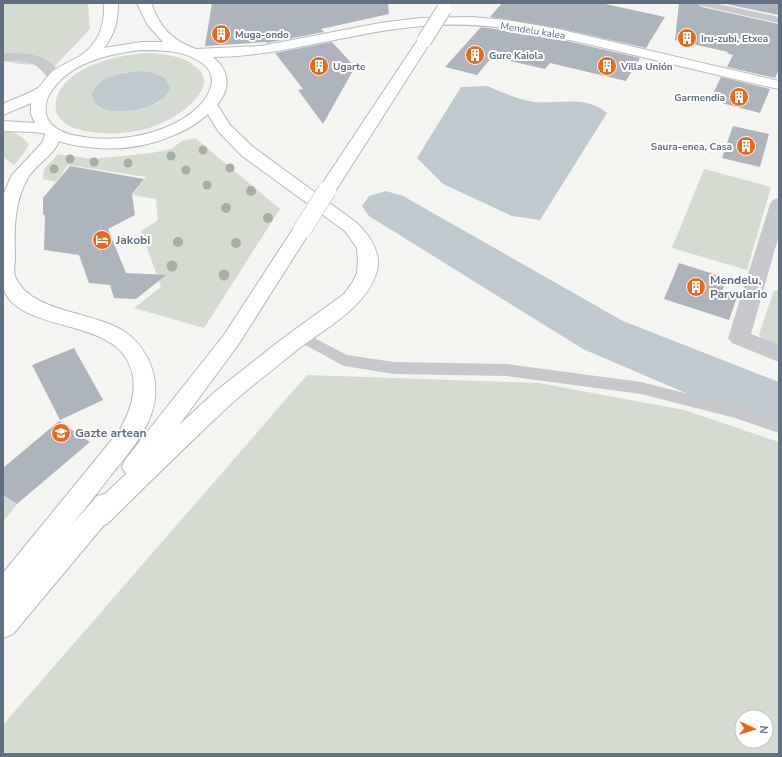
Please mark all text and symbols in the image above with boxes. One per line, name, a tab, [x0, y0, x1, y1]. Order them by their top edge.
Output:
street label: Mendelu kalea	[499, 19, 566, 43]
building icon: Muga-ondo	[210, 23, 232, 45]
building icon: Iru-zubi, Etxea	[676, 27, 698, 49]
place label: Muga-ondo	[235, 28, 289, 42]
place label: Iru-zubi, Etxea	[701, 32, 768, 46]
building icon: Gure Kaiola	[464, 44, 486, 66]
place label: Gure Kaiola	[489, 49, 543, 63]
building icon: Ugarte	[308, 55, 330, 77]
building icon: Villa Unión	[596, 55, 618, 77]
place label: Ugarte	[333, 60, 366, 74]
place label: Villa Unión	[620, 60, 673, 74]
building icon: Garmendia	[728, 86, 750, 108]
place label: Garmendia	[674, 91, 725, 105]
building icon: Saura-enea, Casa	[735, 135, 757, 157]
place label: Saura-enea, Casa	[651, 140, 732, 154]
hotel icon: Jakobi	[91, 229, 113, 251]
place label: Jakobi	[115, 232, 150, 248]
place label: Mendelu, Parvulario	[710, 272, 768, 302]
building icon: Mendelu, Parvulario	[685, 276, 707, 298]
school or university icon: Gazte artean	[50, 422, 72, 444]
place label: Gazte artean	[75, 425, 147, 441]
north arrow	[734, 709, 774, 749]
text: N	[756, 725, 771, 734]

